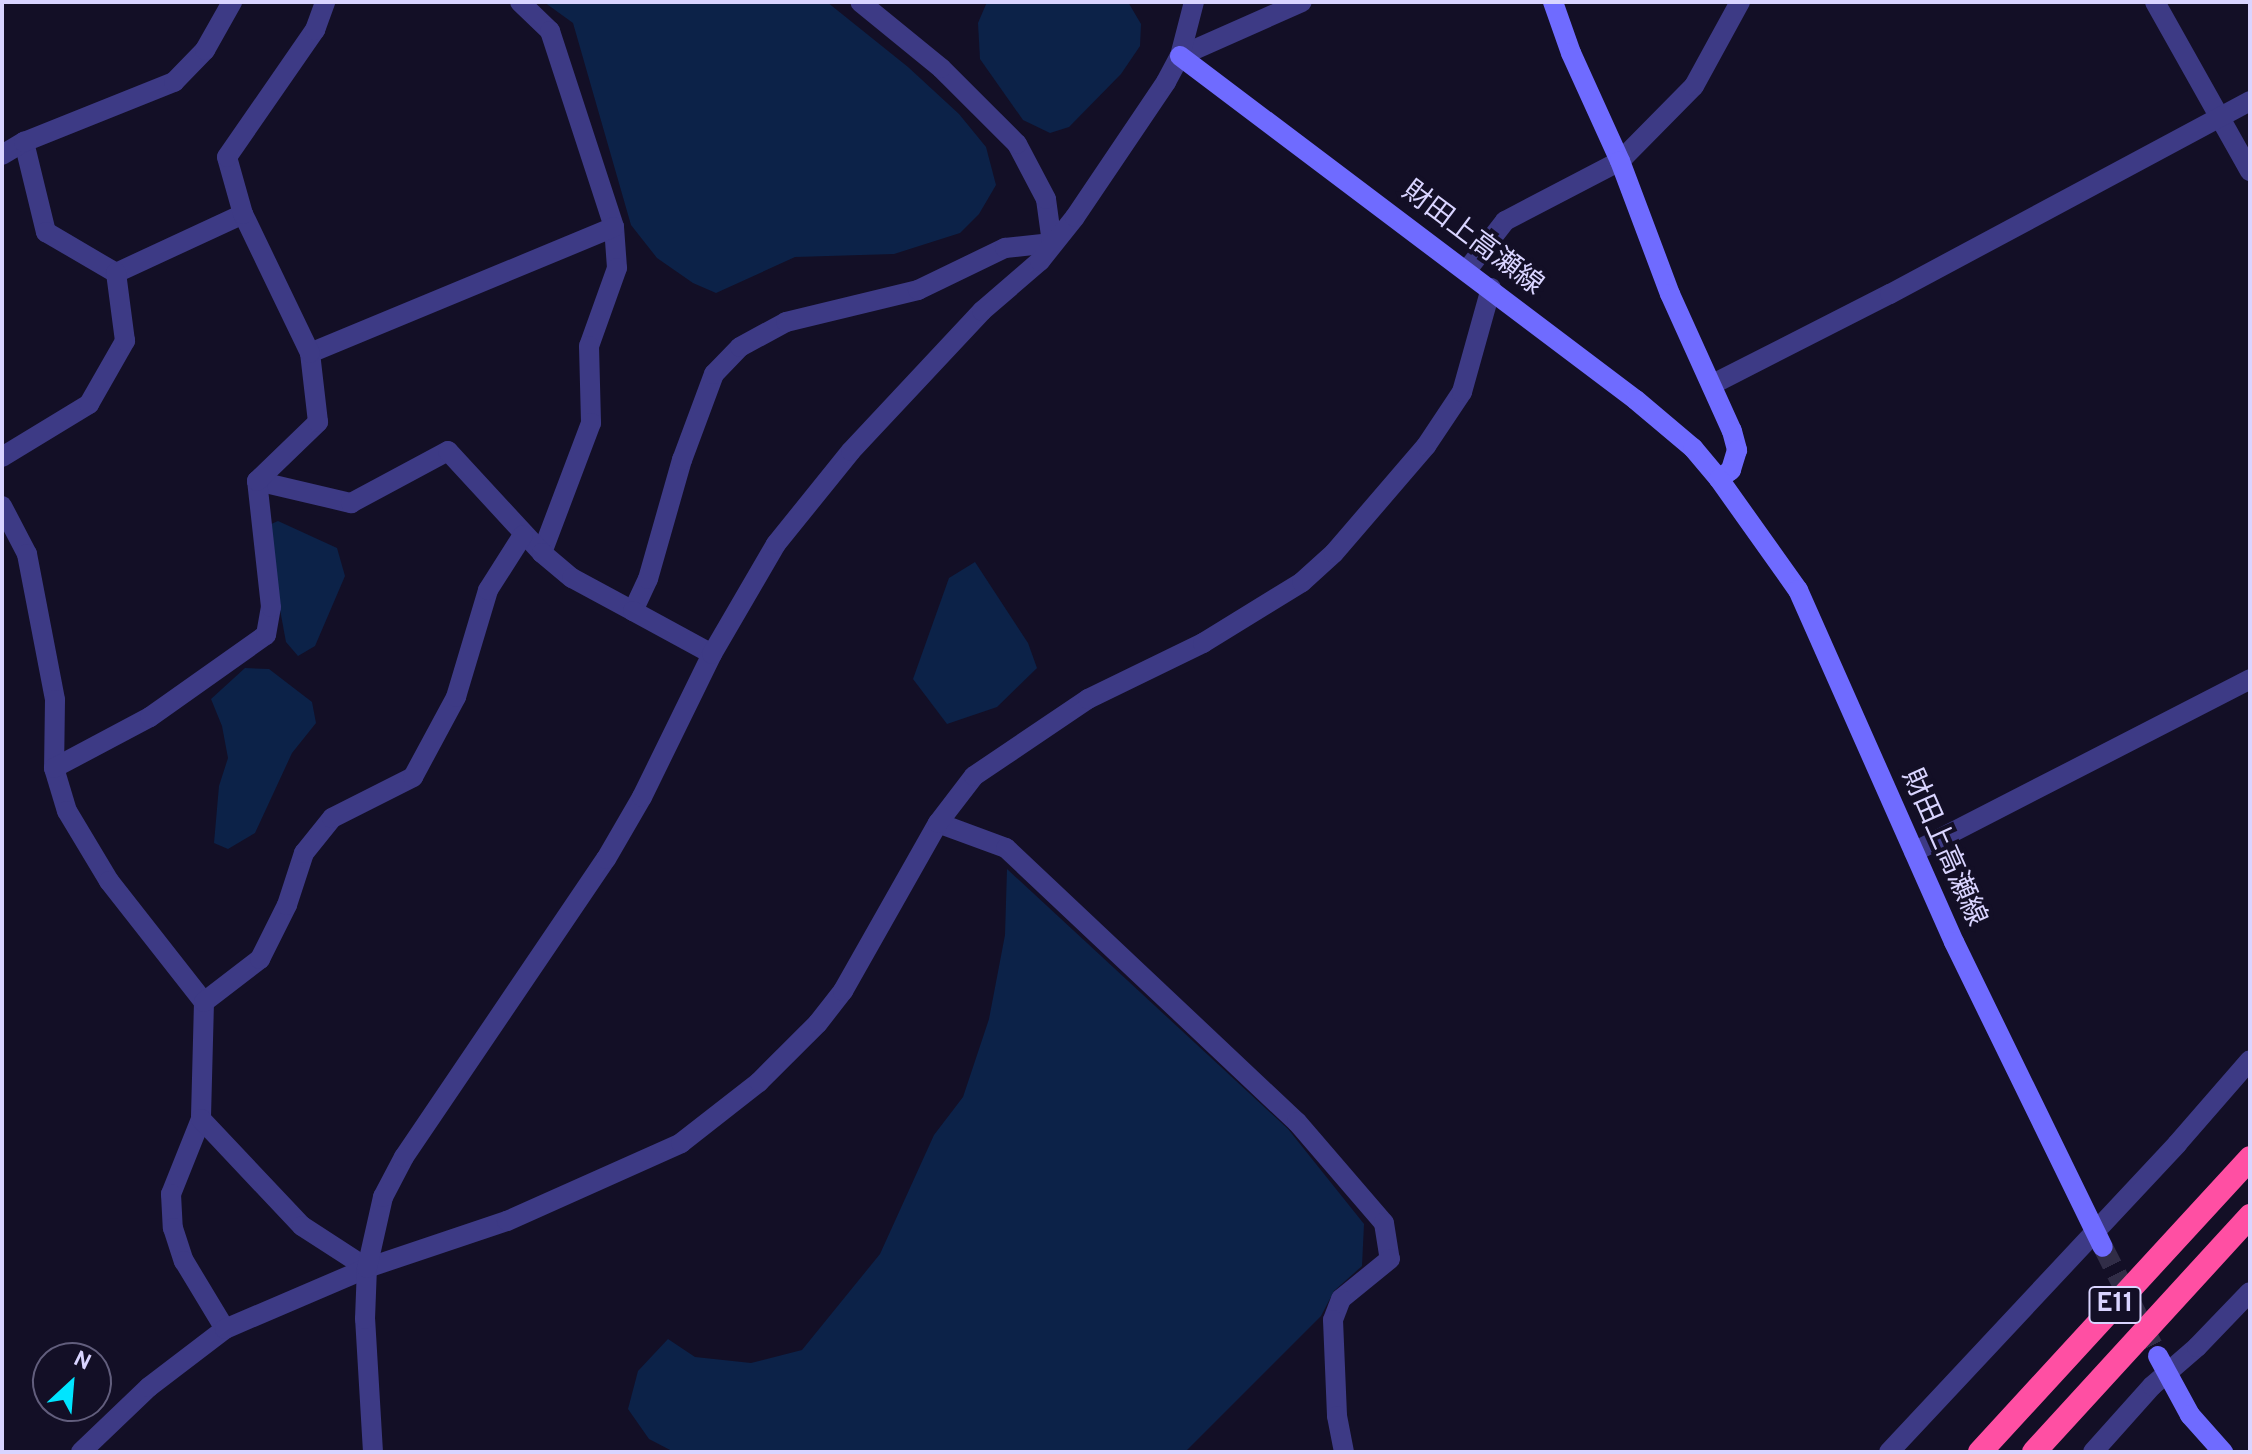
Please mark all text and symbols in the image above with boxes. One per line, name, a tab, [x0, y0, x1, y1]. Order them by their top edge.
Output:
street label: 財田上高瀬線	[1395, 175, 1549, 303]
street label: 財田上高瀬線	[1893, 764, 1993, 932]
road number: E11	[2087, 1283, 2143, 1327]
north arrow	[32, 1342, 112, 1422]
text: N	[69, 1346, 95, 1377]

